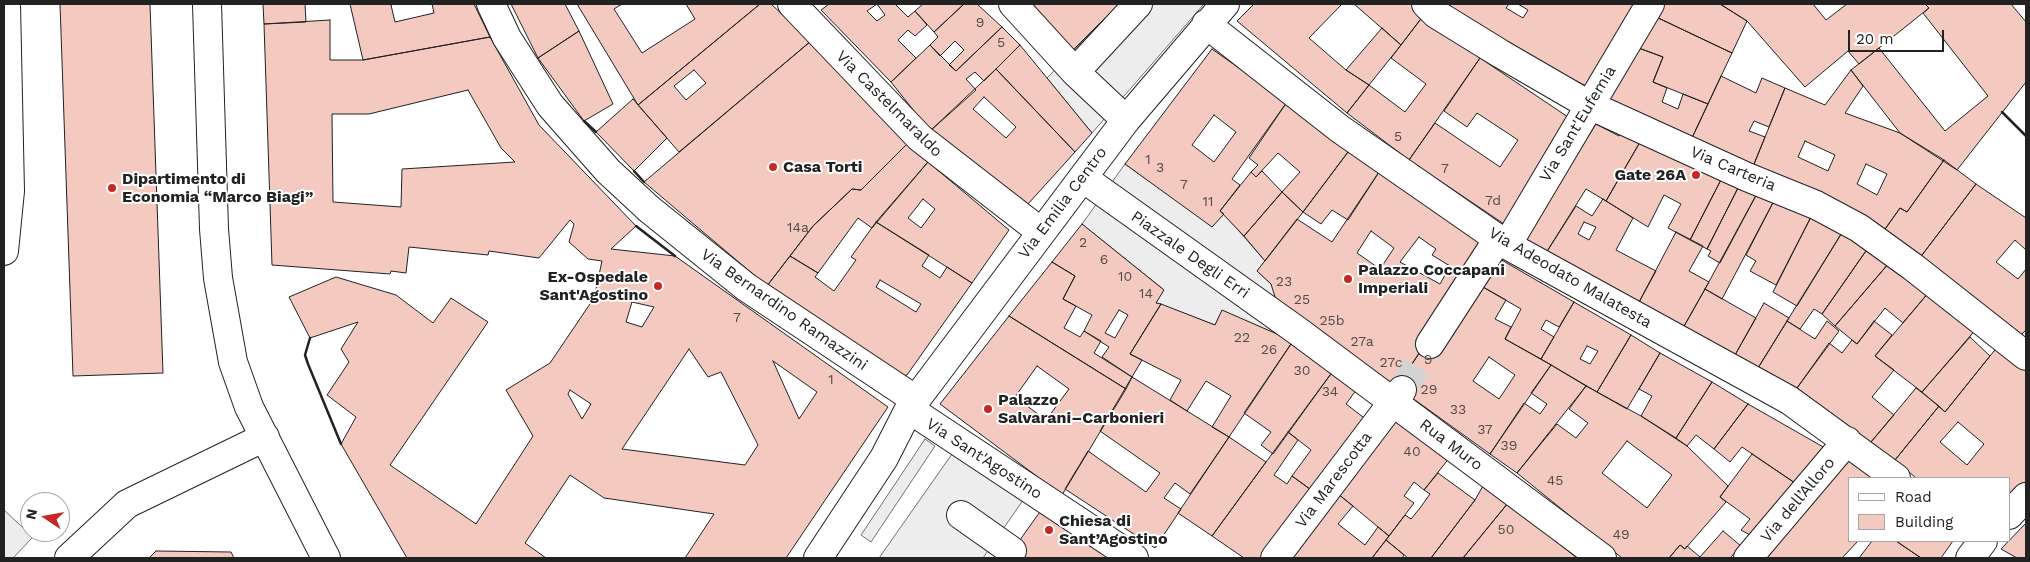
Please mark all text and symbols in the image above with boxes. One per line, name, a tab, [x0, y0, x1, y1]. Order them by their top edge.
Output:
house number: 9	[976, 15, 984, 31]
scale bar	[1850, 20, 1946, 52]
text: 20 m	[1856, 30, 1894, 48]
house number: 5	[997, 35, 1005, 51]
street label: Via Castelmaraldo	[832, 47, 946, 161]
street label: Via Sant'Eufemia	[1536, 62, 1620, 186]
house number: 5	[1394, 129, 1402, 145]
street label: Via Carteria	[1687, 142, 1779, 196]
street label: Via Emilia Centro	[1015, 143, 1111, 263]
house number: 1	[1145, 152, 1151, 168]
place label: Casa Torti	[783, 157, 862, 177]
house number: 3	[1156, 160, 1164, 176]
marker: Casa Torti	[767, 161, 779, 173]
house number: 7	[1441, 161, 1449, 177]
place label: Gate 26A	[1614, 165, 1686, 185]
place label: Dipartimento di Economia “Marco Biagi”	[122, 169, 313, 207]
marker: Gate 26A	[1690, 169, 1702, 181]
house number: 7	[1180, 177, 1188, 193]
marker: Dipartimento di Economia “Marco Biagi”	[106, 182, 118, 194]
house number: 7d	[1485, 193, 1501, 209]
house number: 11	[1203, 194, 1213, 210]
street label: Piazzale Degli Erri	[1127, 207, 1253, 303]
house number: 14a	[787, 220, 809, 236]
street label: Via Adeodato Malatesta	[1485, 223, 1655, 333]
house number: 2	[1079, 235, 1087, 251]
street label: Via Bernardino Ramazzini	[697, 245, 871, 375]
house number: 6	[1100, 252, 1108, 268]
place label: Palazzo Coccapani Imperiali	[1358, 260, 1505, 298]
place label: Ex-Ospedale Sant'Agostino	[540, 267, 648, 305]
house number: 10	[1118, 269, 1132, 285]
marker: Palazzo Coccapani Imperiali	[1342, 273, 1354, 285]
house number: 23	[1276, 274, 1292, 290]
marker: Ex-Ospedale Sant'Agostino	[652, 280, 664, 292]
house number: 14	[1139, 286, 1153, 302]
house number: 25	[1294, 292, 1310, 308]
house number: 7	[733, 310, 741, 326]
house number: 25b	[1319, 313, 1345, 329]
house number: 22	[1234, 330, 1250, 346]
house number: 27a	[1350, 334, 1374, 350]
house number: 26	[1261, 342, 1277, 358]
house number: 9	[1424, 352, 1432, 368]
house number: 27c	[1379, 355, 1403, 371]
house number: 30	[1294, 363, 1310, 379]
house number: 1	[828, 372, 834, 388]
house number: 29	[1421, 382, 1437, 398]
house number: 34	[1322, 384, 1338, 400]
place label: Palazzo Salvarani–Carbonieri	[998, 390, 1164, 428]
house number: 33	[1450, 402, 1466, 418]
marker: Palazzo Salvarani–Carbonieri	[982, 403, 994, 415]
street label: Via Sant'Agostino	[922, 414, 1046, 504]
street label: Rua Muro	[1416, 415, 1486, 475]
house number: 37	[1477, 422, 1493, 438]
street label: Via Marescotta	[1292, 428, 1376, 532]
house number: 39	[1501, 438, 1517, 454]
house number: 40	[1403, 444, 1421, 460]
street label: Via dell’Alloro	[1757, 453, 1839, 547]
house number: 45	[1547, 473, 1563, 489]
legend	[1848, 477, 2010, 542]
text: Road	[1895, 488, 1932, 506]
north arrow	[20, 492, 70, 542]
text: N	[22, 507, 40, 521]
place label: Chiesa di Sant’Agostino	[1059, 511, 1167, 549]
text: Building	[1895, 513, 1953, 531]
house number: 50	[1498, 522, 1514, 538]
marker: Chiesa di Sant’Agostino	[1043, 524, 1055, 536]
house number: 49	[1612, 527, 1630, 543]

